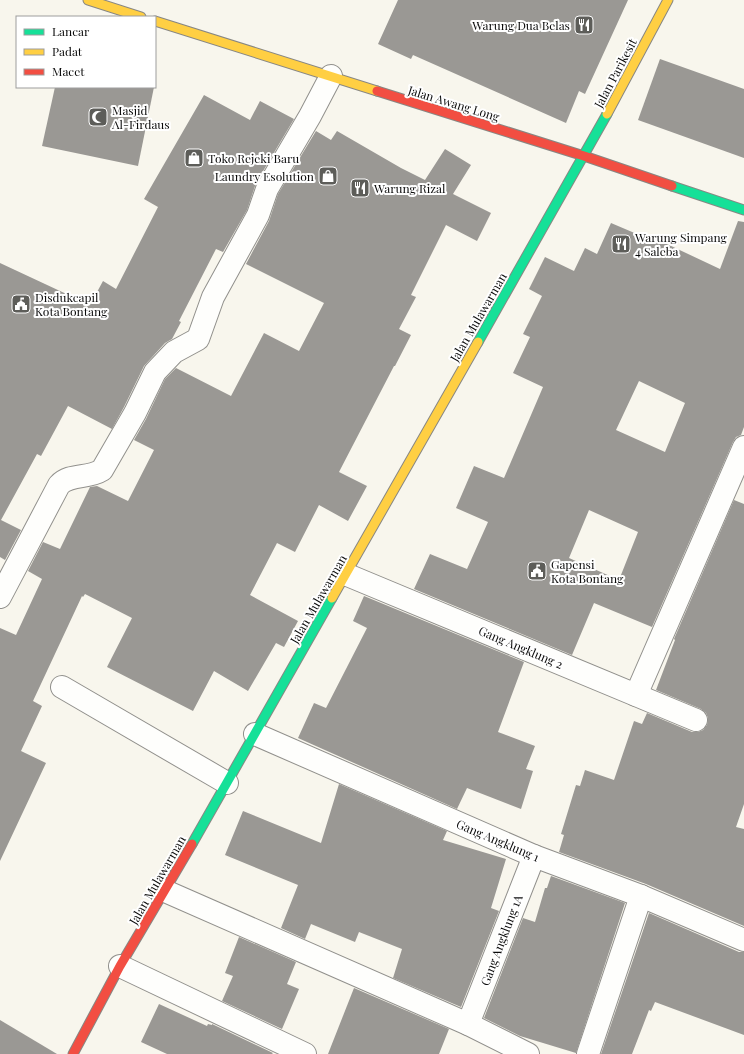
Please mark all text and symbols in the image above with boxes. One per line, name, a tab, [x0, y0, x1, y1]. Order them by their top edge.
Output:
restaurant icon: Warung Dua Belas	[573, 14, 595, 36]
legend	[16, 16, 156, 88]
place label: Warung Dua Belas	[471, 17, 570, 33]
text: Lancar	[52, 23, 90, 39]
street label: Jalan Parikesit	[590, 35, 640, 111]
text: Padat	[52, 43, 83, 59]
text: Macet	[52, 63, 85, 79]
street label: Jalan Awang Long	[405, 81, 502, 125]
place label: Masjid Al-Firdaus	[111, 102, 170, 132]
mosque icon: Masjid Al-Firdaus	[87, 106, 109, 128]
shop icon: Toko Rejeki Baru	[183, 147, 205, 169]
place label: Toko Rejeki Baru	[208, 150, 299, 166]
shop icon: Laundry Esolution	[317, 165, 339, 187]
place label: Laundry Esolution	[215, 168, 314, 184]
restaurant icon: Warung Rizal	[349, 177, 371, 199]
place label: Warung Rizal	[373, 180, 446, 196]
place label: Warung Simpang 4 Saleba	[634, 229, 728, 259]
restaurant icon: Warung Simpang 4 Saleba	[610, 233, 632, 255]
street label: Jalan Mulawarman	[446, 270, 510, 365]
place label: Disdukcapil Kota Bontang	[35, 289, 108, 319]
public building icon: Disdukcapil Kota Bontang	[10, 293, 32, 315]
street label: Jalan Mulawarman	[286, 552, 350, 647]
place label: Gapensi Kota Bontang	[551, 556, 624, 586]
public building icon: Gapensi Kota Bontang	[526, 560, 548, 582]
street label: Gang Angklung 2	[476, 622, 566, 672]
street label: Gang Angklung 1	[454, 815, 542, 865]
street label: Jalan Mulawarman	[125, 833, 189, 928]
street label: Gang Angklung 1A	[476, 892, 526, 988]

